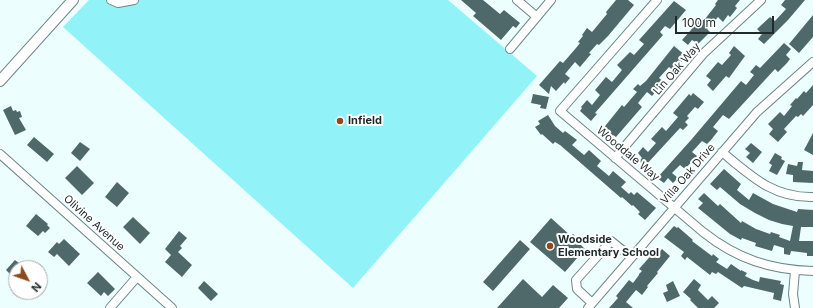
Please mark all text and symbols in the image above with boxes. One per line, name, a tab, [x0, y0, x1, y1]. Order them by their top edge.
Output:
scale bar	[677, 8, 776, 34]
text: 100 m	[682, 15, 716, 30]
street label: Lin Oak Way	[651, 40, 703, 98]
place label: Infield	[348, 114, 382, 128]
marker: Infield	[335, 116, 345, 126]
street label: Wooddale Way	[594, 124, 662, 184]
street label: Villa Oak Drive	[658, 141, 718, 207]
street label: Olivine Avenue	[61, 192, 127, 254]
place label: Woodside Elementary School	[558, 233, 659, 259]
marker: Woodside Elementary School	[545, 241, 555, 251]
north arrow	[8, 260, 48, 300]
text: N	[28, 279, 44, 295]

